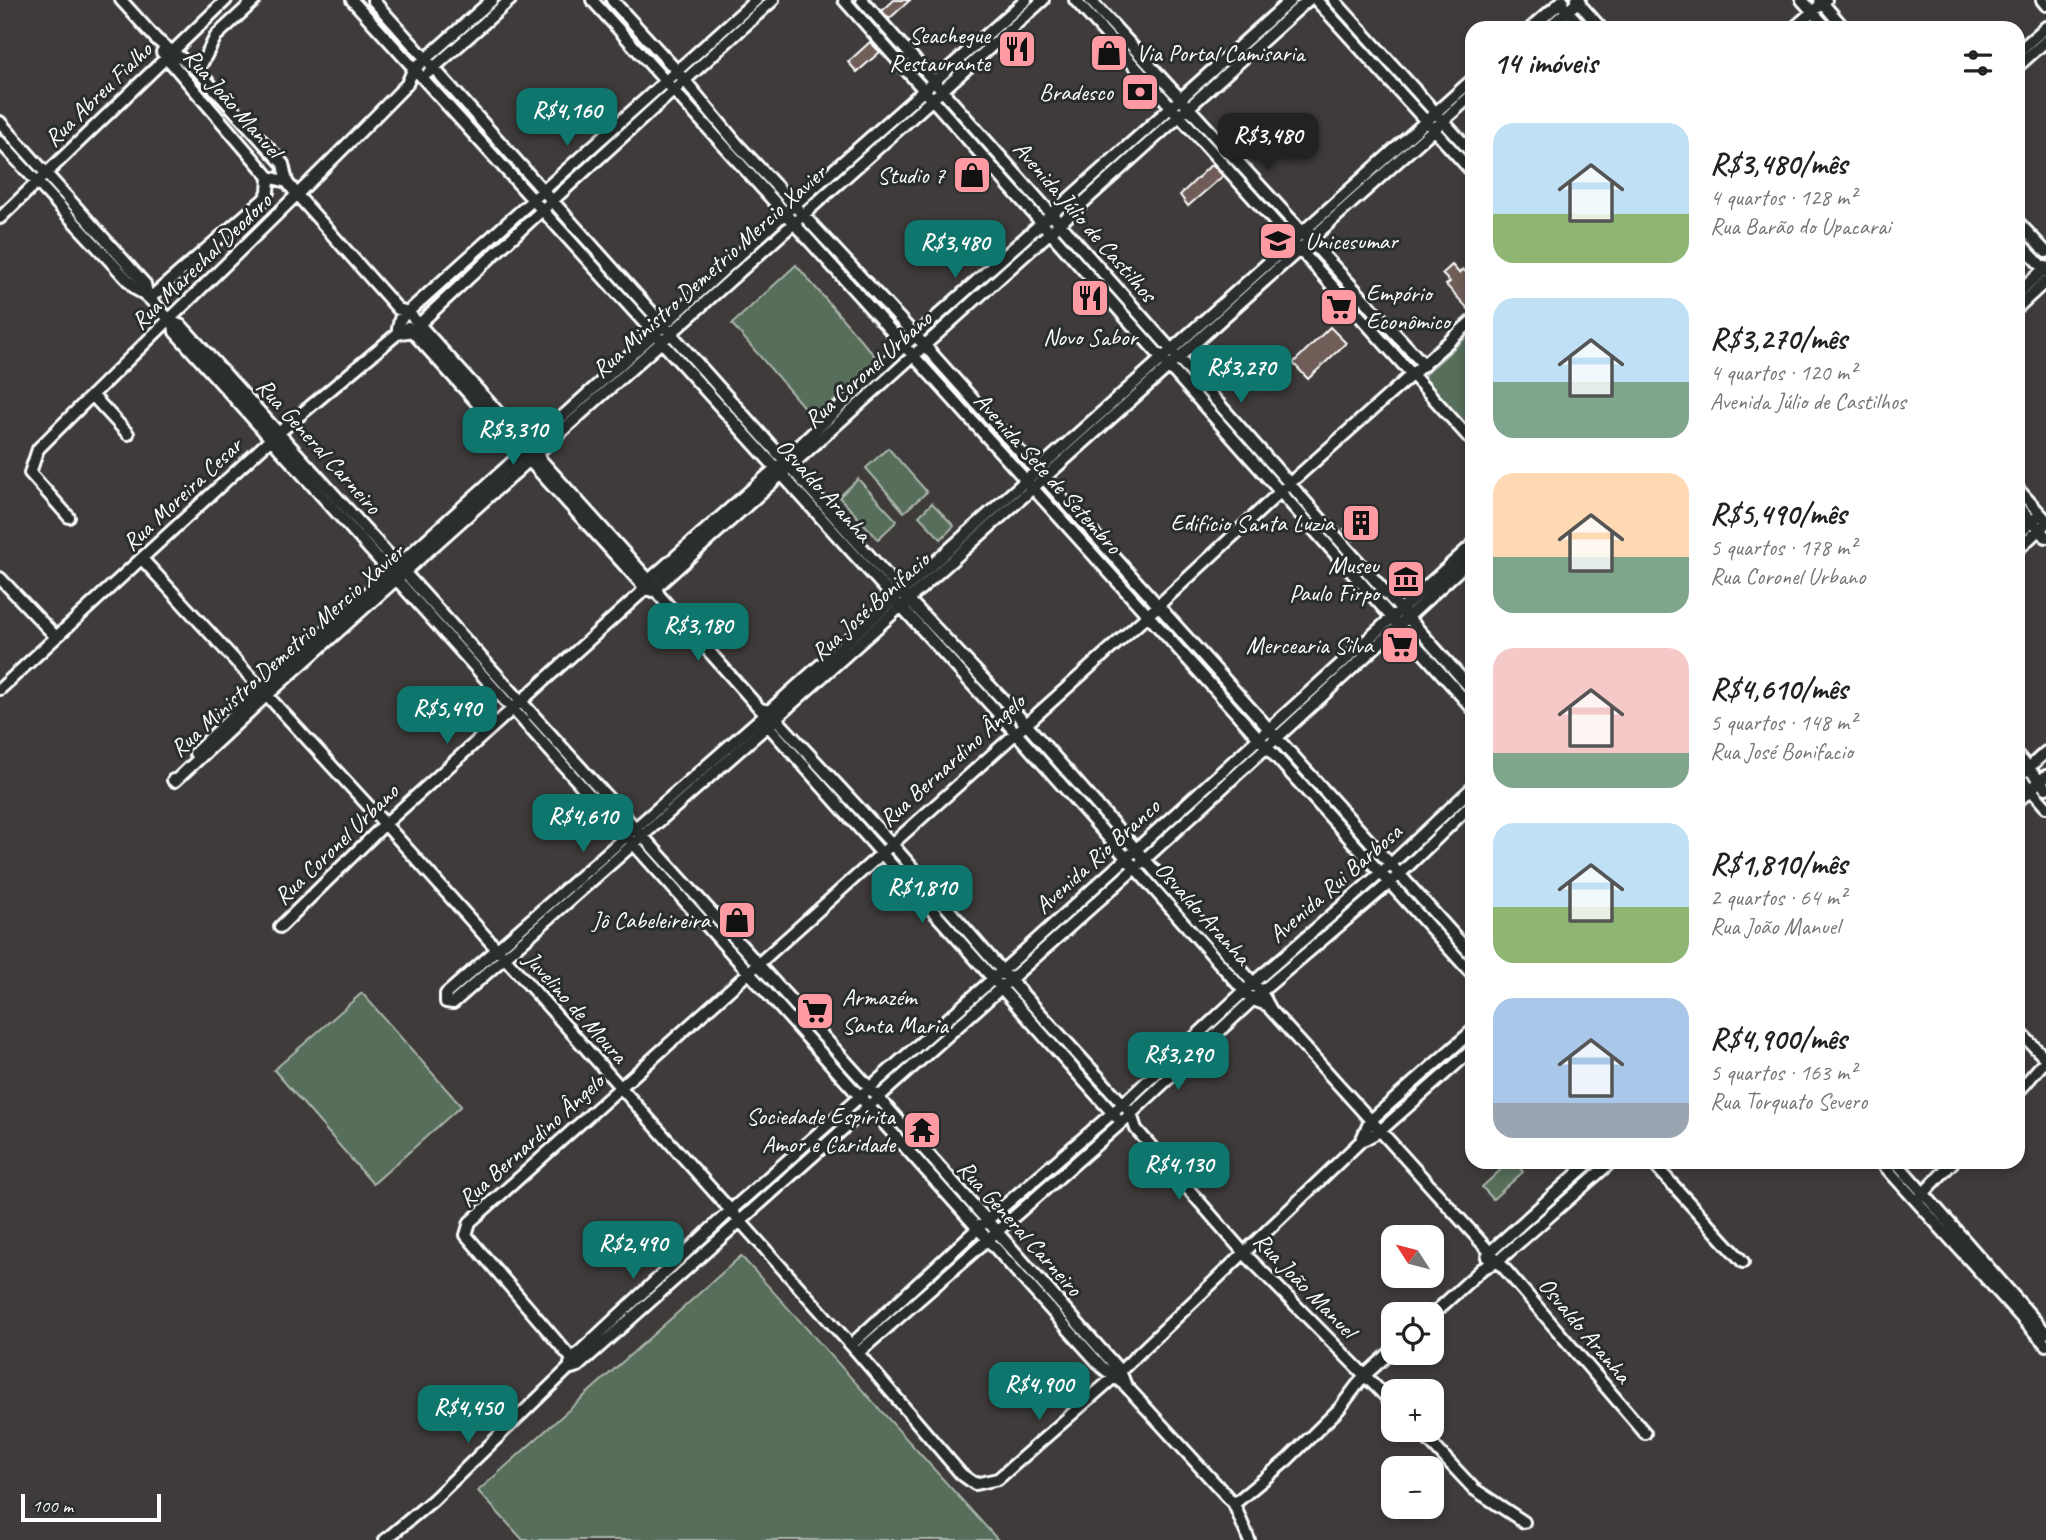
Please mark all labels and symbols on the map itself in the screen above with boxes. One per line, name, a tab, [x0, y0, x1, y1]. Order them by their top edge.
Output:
place label: Seachegue Restaurante	[889, 20, 992, 78]
restaurant icon: Seachegue Restaurante	[996, 28, 1038, 70]
shop icon: Via Portal Camisaria	[1088, 32, 1130, 74]
street label: Rua Abreu Fialho	[38, 34, 159, 153]
place label: Via Portal Camisaria	[1136, 38, 1307, 68]
street label: Rua João Manuel	[177, 42, 291, 167]
bank icon: Bradesco	[1119, 71, 1161, 113]
place label: Bradesco	[1039, 77, 1115, 107]
pin: R$4,160	[502, 88, 632, 148]
pin: R$3,480	[1203, 114, 1333, 173]
street label: Avenida Júlio de Castilhos	[1007, 134, 1165, 310]
shop icon: Studio 7	[951, 154, 993, 196]
street label: Rua Ministro Demetrio Mercio Xavier	[586, 156, 834, 384]
place label: Studio 7	[877, 160, 946, 190]
street label: Rua Marechal Deodoro	[124, 185, 279, 336]
pin: R$3,480	[890, 220, 1020, 280]
school or university icon: Unicesumar	[1257, 220, 1299, 262]
place label: Unicesumar	[1305, 226, 1400, 256]
restaurant icon: Novo Sabor	[1069, 277, 1111, 319]
place label: Empório Econômico	[1366, 278, 1452, 336]
supermarket icon: Empório Econômico	[1318, 286, 1360, 328]
street label: Rua Coronel Urbano	[798, 303, 939, 434]
place label: Novo Sabor	[1043, 322, 1139, 352]
pin: R$3,270	[1176, 346, 1306, 405]
street label: Rua General Carneiro	[250, 372, 389, 521]
street label: Avenida Sete de Setembro	[967, 386, 1130, 561]
pin: R$3,310	[448, 407, 578, 467]
street label: Rua Moreira Cesar	[116, 429, 250, 557]
street label: Osvaldo Aranha	[770, 432, 879, 549]
building icon: Edifício Santa Luzia	[1340, 502, 1382, 544]
place label: Edifício Santa Luzia	[1170, 508, 1336, 538]
street label: Rua Ministro Demetrio Mercio Xavier	[164, 535, 412, 763]
street label: Rua José Bonifacio	[805, 543, 937, 667]
place label: Museu Paulo Firpo	[1289, 550, 1382, 608]
museum icon: Museu Paulo Firpo	[1385, 558, 1427, 600]
pin: R$3,180	[633, 604, 763, 663]
supermarket icon: Mercearia Silva	[1379, 624, 1421, 666]
place label: Mercearia Silva	[1246, 630, 1375, 660]
street label: Rua Bernardino Ângelo	[873, 685, 1033, 833]
pin: R$5,490	[382, 686, 512, 746]
street label: Rua Coronel Urbano	[267, 776, 406, 911]
street label: Avenida Rio Branco	[1028, 791, 1167, 920]
pin: R$4,610	[518, 794, 648, 854]
street label: Avenida Rui Barbosa	[1262, 816, 1409, 949]
street label: Osvaldo Aranha	[1149, 855, 1258, 972]
pin: R$1,810	[857, 866, 987, 925]
shop icon: Jô Cabeleireira	[716, 899, 758, 941]
place label: Jô Cabeleireira	[591, 905, 712, 935]
street label: Juvelino de Moura	[517, 944, 635, 1070]
place label: Armazém Santa Maria	[842, 982, 949, 1040]
supermarket icon: Armazém Santa Maria	[794, 990, 836, 1032]
pin: R$3,290	[1113, 1032, 1243, 1092]
street label: Rua Bernardino Ângelo	[452, 1065, 612, 1213]
place label: Sociedade Espírita Amor e Caridade	[746, 1101, 897, 1159]
temple icon: Sociedade Espírita Amor e Caridade	[901, 1109, 943, 1151]
pin: R$4,130	[1114, 1142, 1244, 1202]
street label: Rua General Carneiro	[951, 1154, 1090, 1303]
pin: R$2,490	[568, 1222, 698, 1281]
north arrow	[1381, 1225, 1444, 1288]
street label: Rua João Manuel	[1247, 1226, 1366, 1347]
street label: Osvaldo Aranha	[1532, 1271, 1639, 1390]
pin: R$4,900	[974, 1362, 1104, 1422]
pin: R$4,450	[403, 1386, 533, 1445]
scale bar	[21, 1491, 161, 1523]

